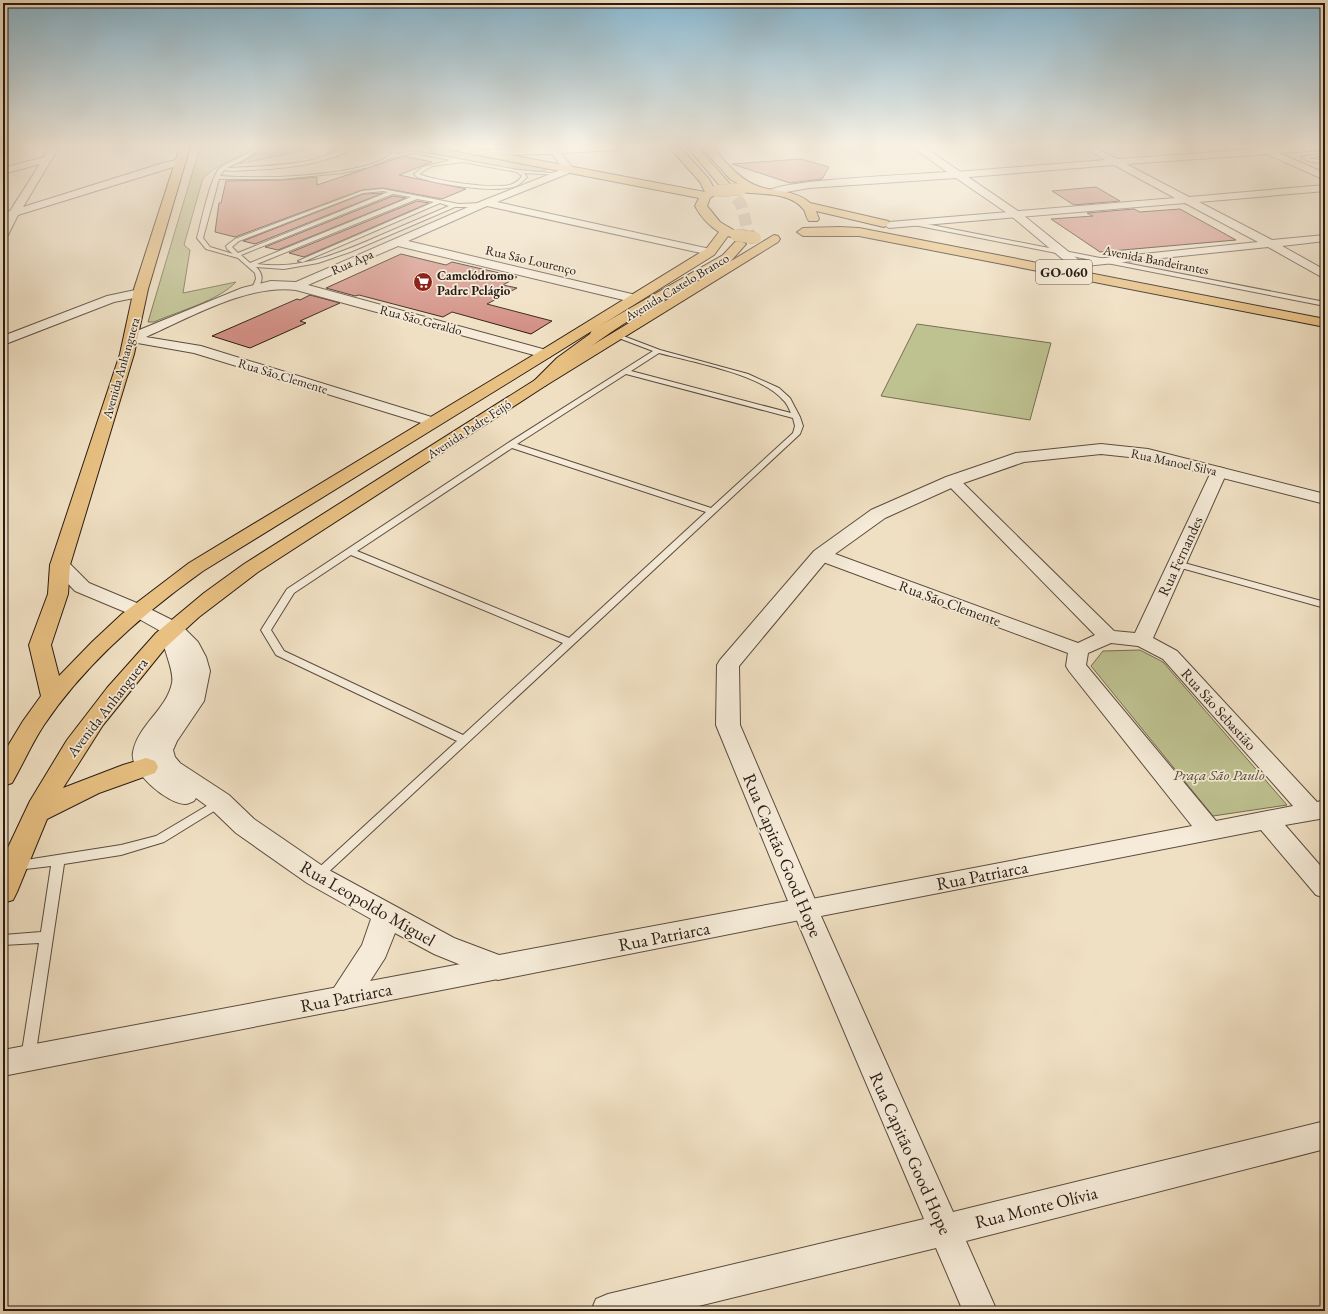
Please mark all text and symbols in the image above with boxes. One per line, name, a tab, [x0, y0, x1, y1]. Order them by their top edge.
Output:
street label: Rua São Lourenço	[484, 241, 578, 279]
street label: Avenida Bandeirantes	[1101, 241, 1210, 279]
street label: Rua Apa	[328, 245, 377, 279]
street label: Avenida Castelo Branco	[621, 249, 732, 325]
road number: GO-060	[1036, 260, 1092, 284]
place label: Camelódromo Padre Pelágio	[437, 267, 514, 299]
supermarket icon: Camelódromo Padre Pelágio	[412, 271, 434, 293]
street label: Rua São Geraldo	[378, 301, 464, 339]
street label: Avenida Anhanguera	[98, 315, 144, 422]
street label: Rua São Clemente	[236, 354, 330, 398]
street label: Avenida Padre Feijó	[423, 395, 514, 463]
street label: Rua Manoel Silva	[1129, 445, 1219, 480]
street label: Rua Fernandes	[1153, 513, 1207, 599]
street label: Rua São Clemente	[896, 576, 1004, 630]
street label: Avenida Anhanguera	[62, 654, 152, 761]
street label: Rua São Sebastião	[1177, 664, 1261, 754]
park label: Praça São Paulo	[1173, 765, 1265, 784]
street label: Rua Capitão Good Hope	[738, 770, 828, 940]
street label: Rua Leopoldo Miguel	[296, 855, 440, 951]
street label: Rua Patriarca	[934, 855, 1031, 895]
street label: Rua Patriarca	[616, 916, 713, 956]
street label: Rua Patriarca	[298, 977, 395, 1017]
street label: Rua Capitão Good Hope	[865, 1068, 957, 1238]
street label: Rua Monte Olívia	[972, 1180, 1100, 1233]

